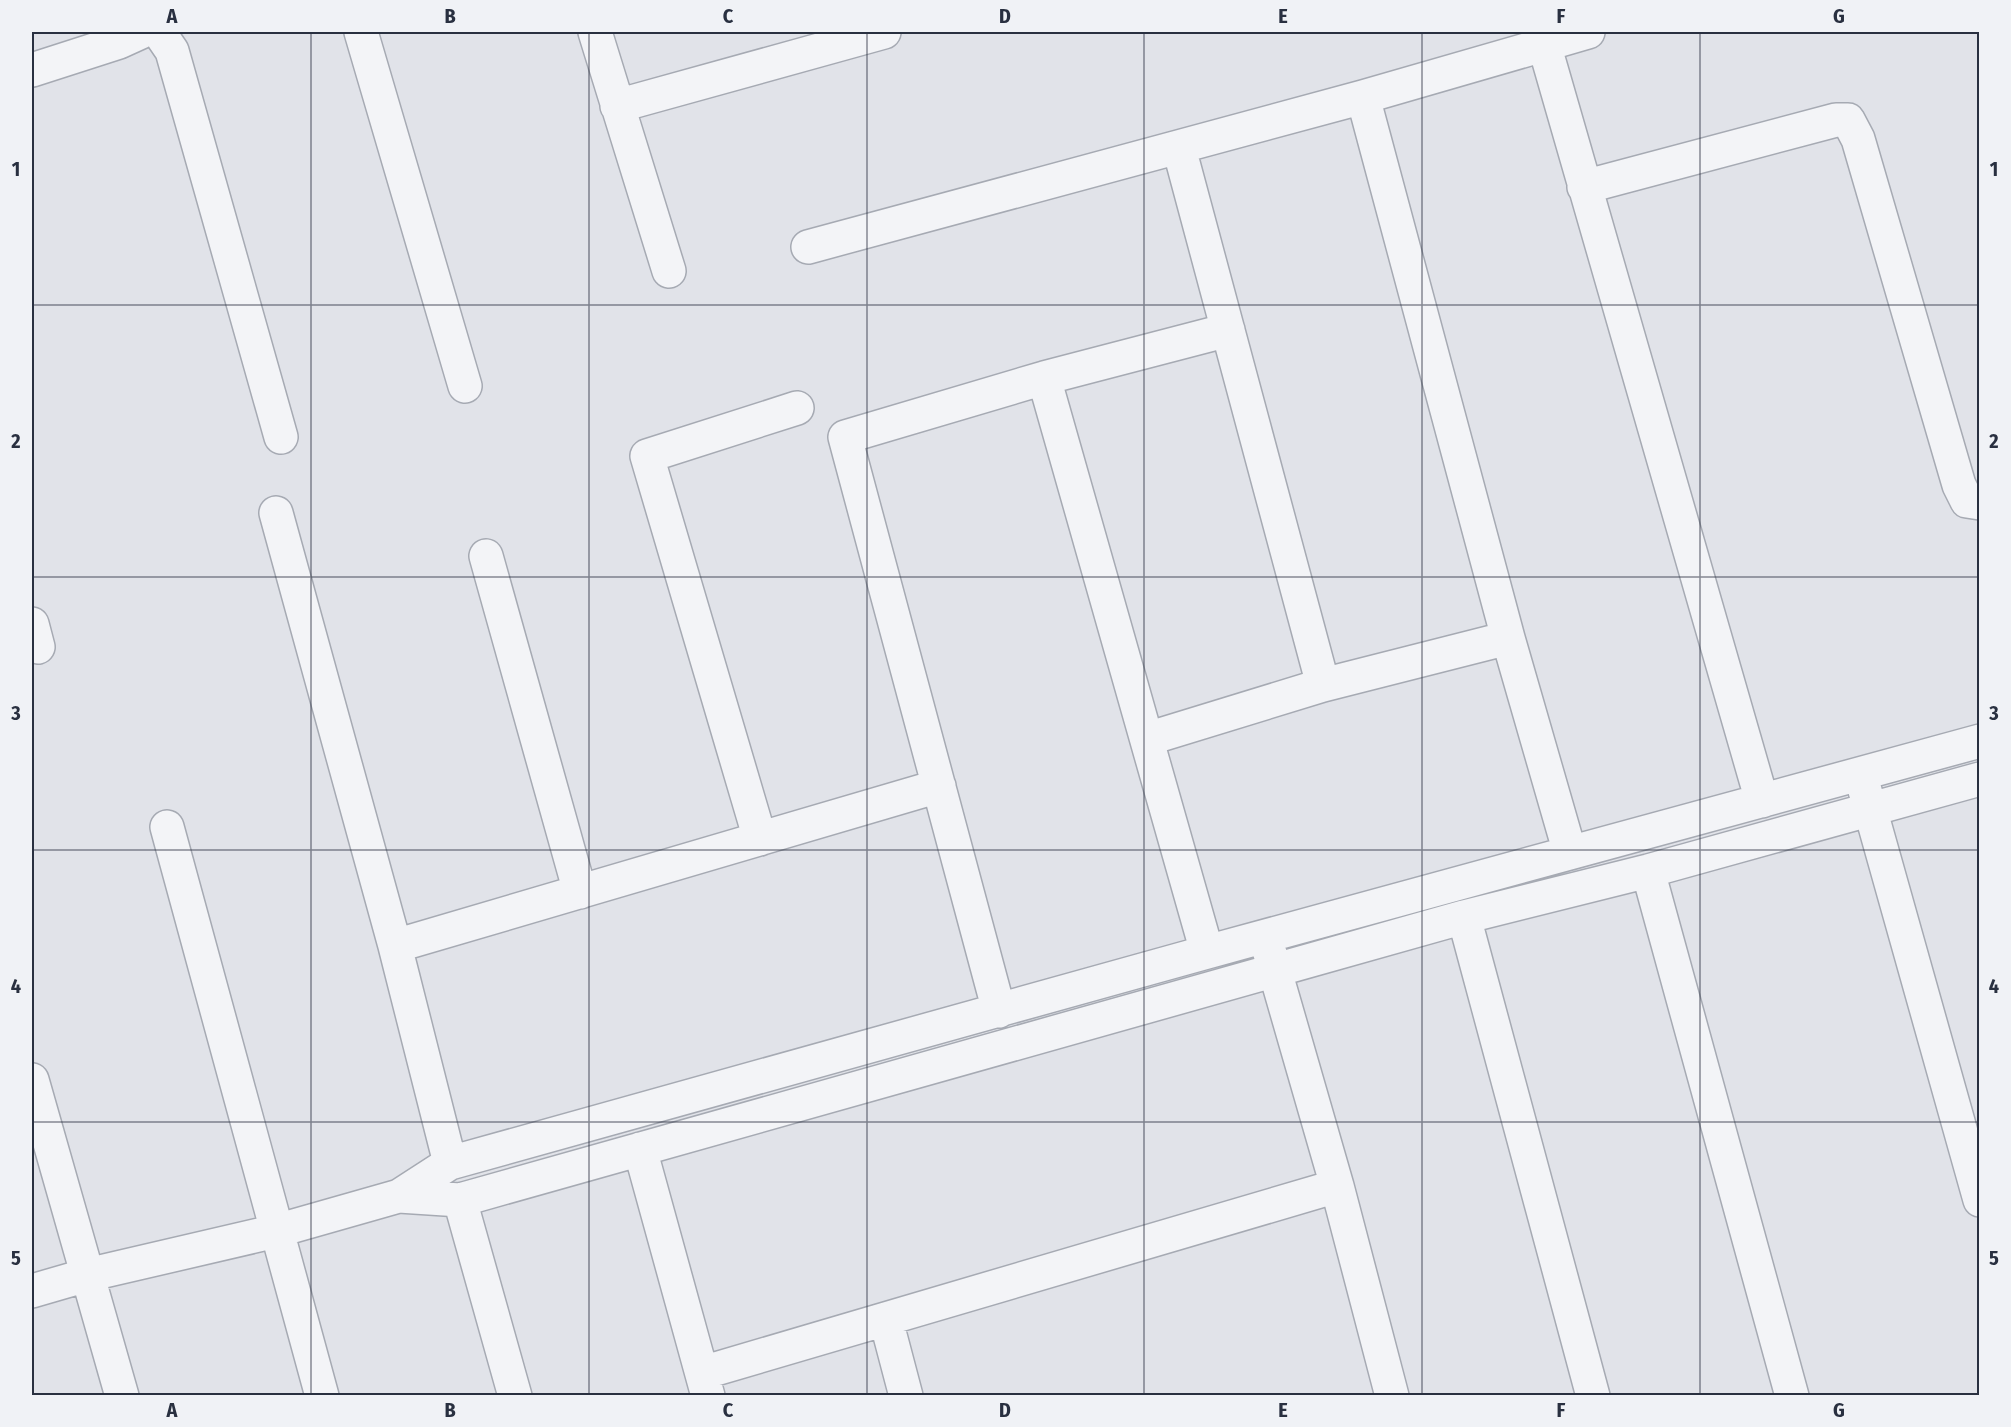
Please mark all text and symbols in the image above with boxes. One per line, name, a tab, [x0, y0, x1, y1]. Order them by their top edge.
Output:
text: A	[166, 4, 179, 28]
text: B	[444, 4, 456, 28]
text: C	[723, 4, 734, 28]
text: D	[999, 4, 1011, 28]
text: E	[1278, 4, 1288, 28]
text: F	[1557, 4, 1566, 28]
text: G	[1833, 4, 1845, 28]
text: 1	[12, 157, 20, 181]
text: 1	[1990, 157, 1998, 181]
text: 2	[10, 429, 21, 453]
text: 2	[1988, 429, 1999, 453]
text: 3	[10, 701, 21, 725]
text: 3	[1988, 701, 1999, 725]
text: 4	[11, 974, 21, 998]
text: 4	[1989, 974, 1999, 998]
text: 5	[11, 1246, 21, 1270]
text: 5	[1989, 1246, 1999, 1270]
text: A	[166, 1398, 179, 1422]
text: B	[444, 1398, 456, 1422]
text: C	[723, 1398, 734, 1422]
text: D	[999, 1398, 1011, 1422]
text: E	[1278, 1398, 1288, 1422]
text: F	[1557, 1398, 1566, 1422]
text: G	[1833, 1398, 1845, 1422]

